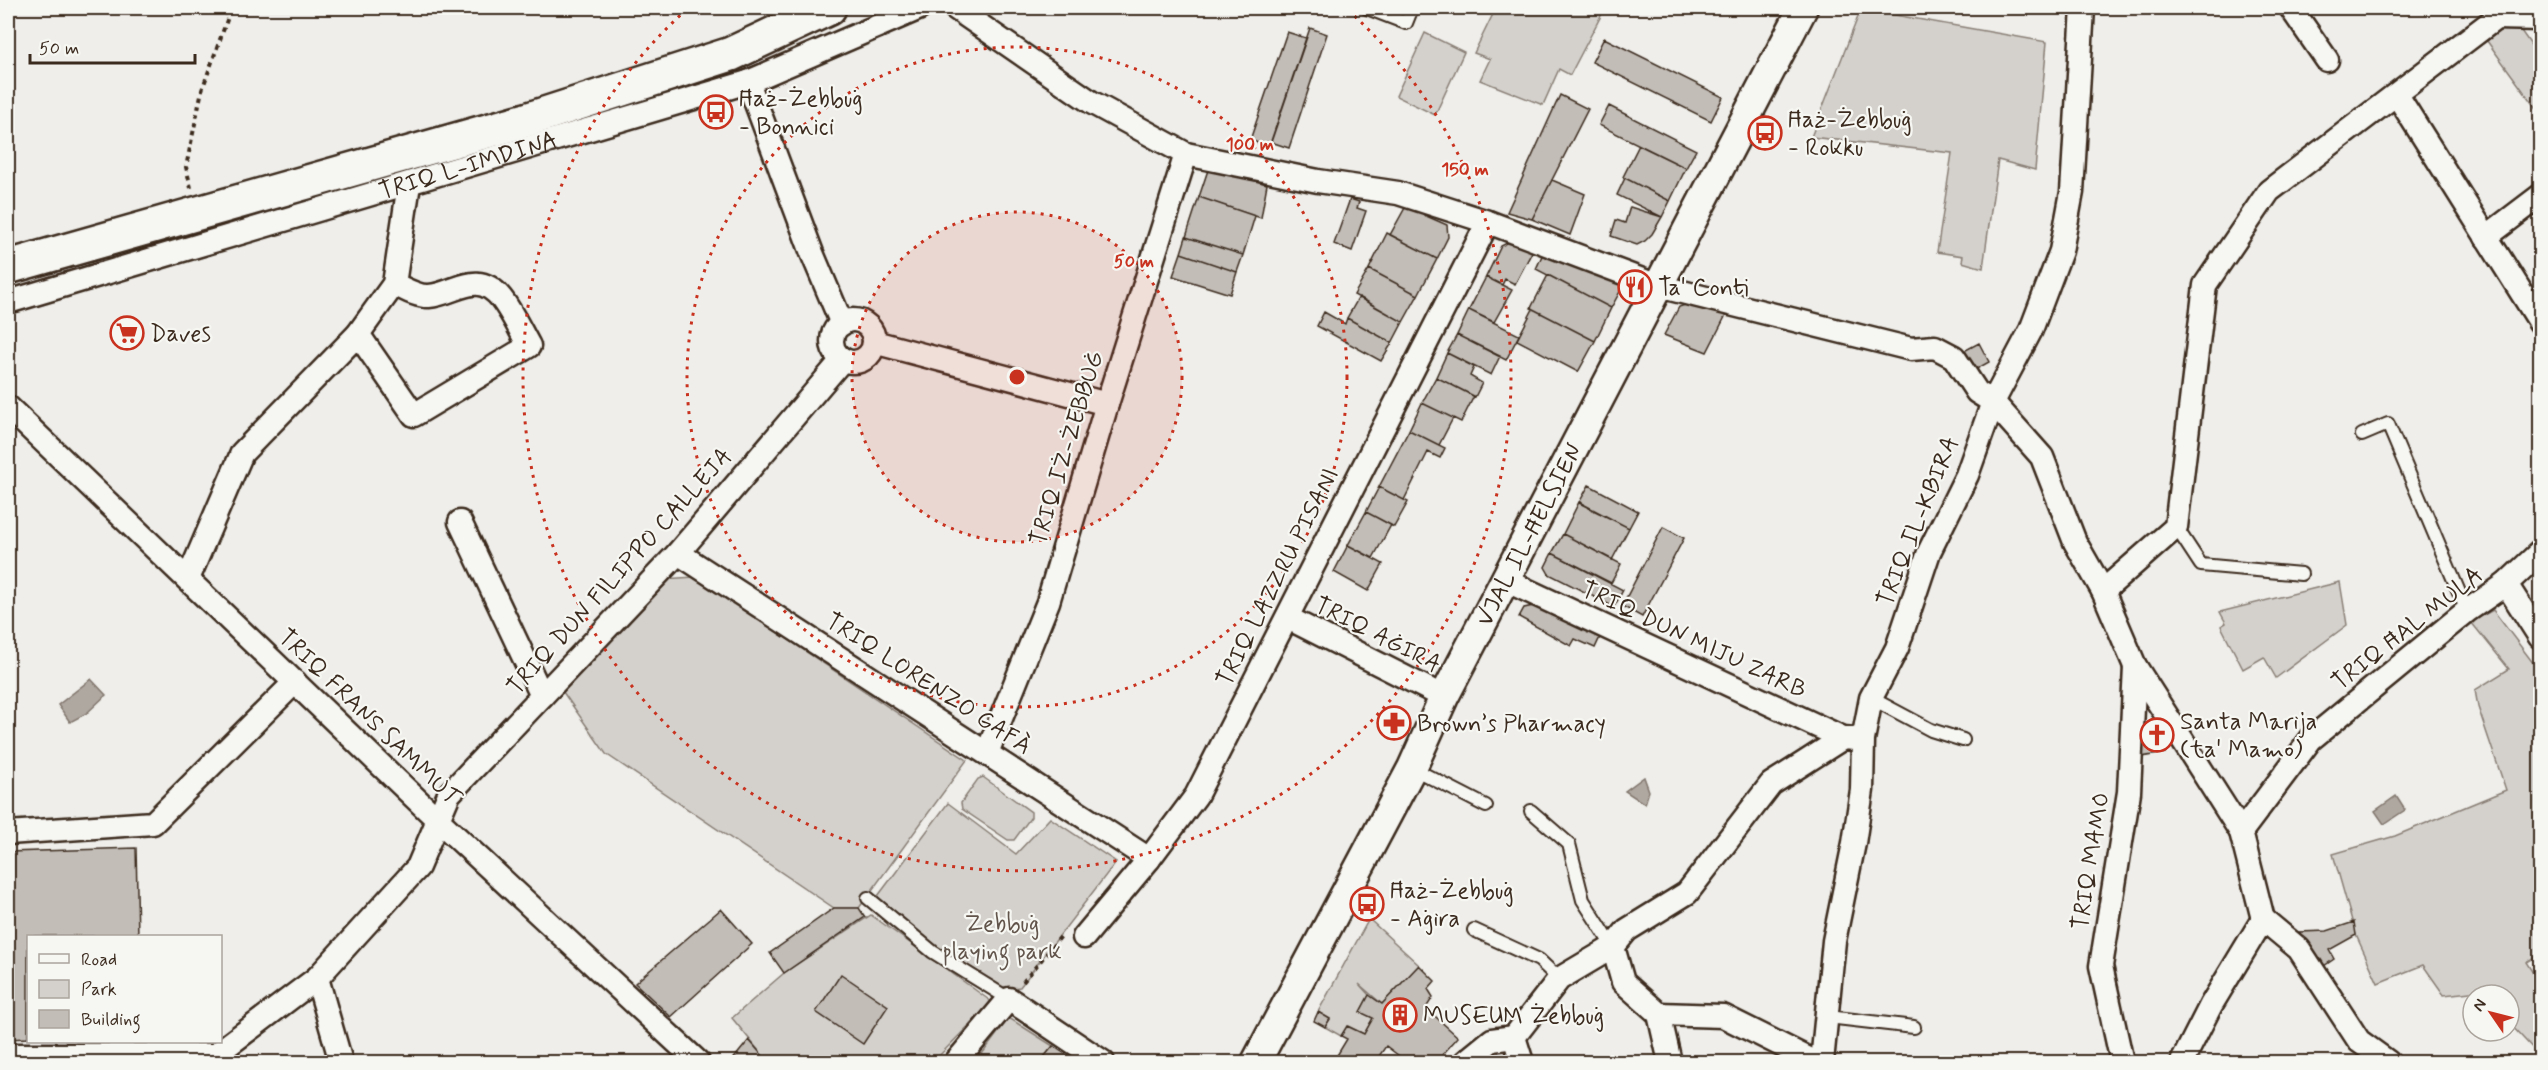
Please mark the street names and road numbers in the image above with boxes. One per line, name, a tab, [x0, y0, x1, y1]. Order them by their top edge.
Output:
street label: TRIQ L-IMDINA	[376, 125, 562, 208]
street label: TRIQ IŻ-ŻEBBUĠ	[1023, 348, 1112, 549]
street label: TRIQ IL-KBIRA	[1870, 432, 1967, 611]
street label: VJAL IL-ĦELSIEN	[1470, 438, 1591, 632]
street label: TRIQ DUN FILIPPO CALLEJA	[501, 442, 740, 702]
street label: TRIQ LAZZRU PISANI	[1210, 463, 1347, 692]
street label: TRIQ ĦAL MULA	[2326, 560, 2490, 698]
street label: TRIQ DUN MIJU ZARB	[1576, 575, 1811, 706]
street label: TRIQ AĠIRA	[1309, 590, 1446, 681]
street label: TRIQ LORENZO GAFÀ	[819, 606, 1037, 763]
street label: TRIQ FRANS SAMMUT	[271, 623, 468, 814]
street label: TRIQ MAMO	[2065, 790, 2118, 932]

